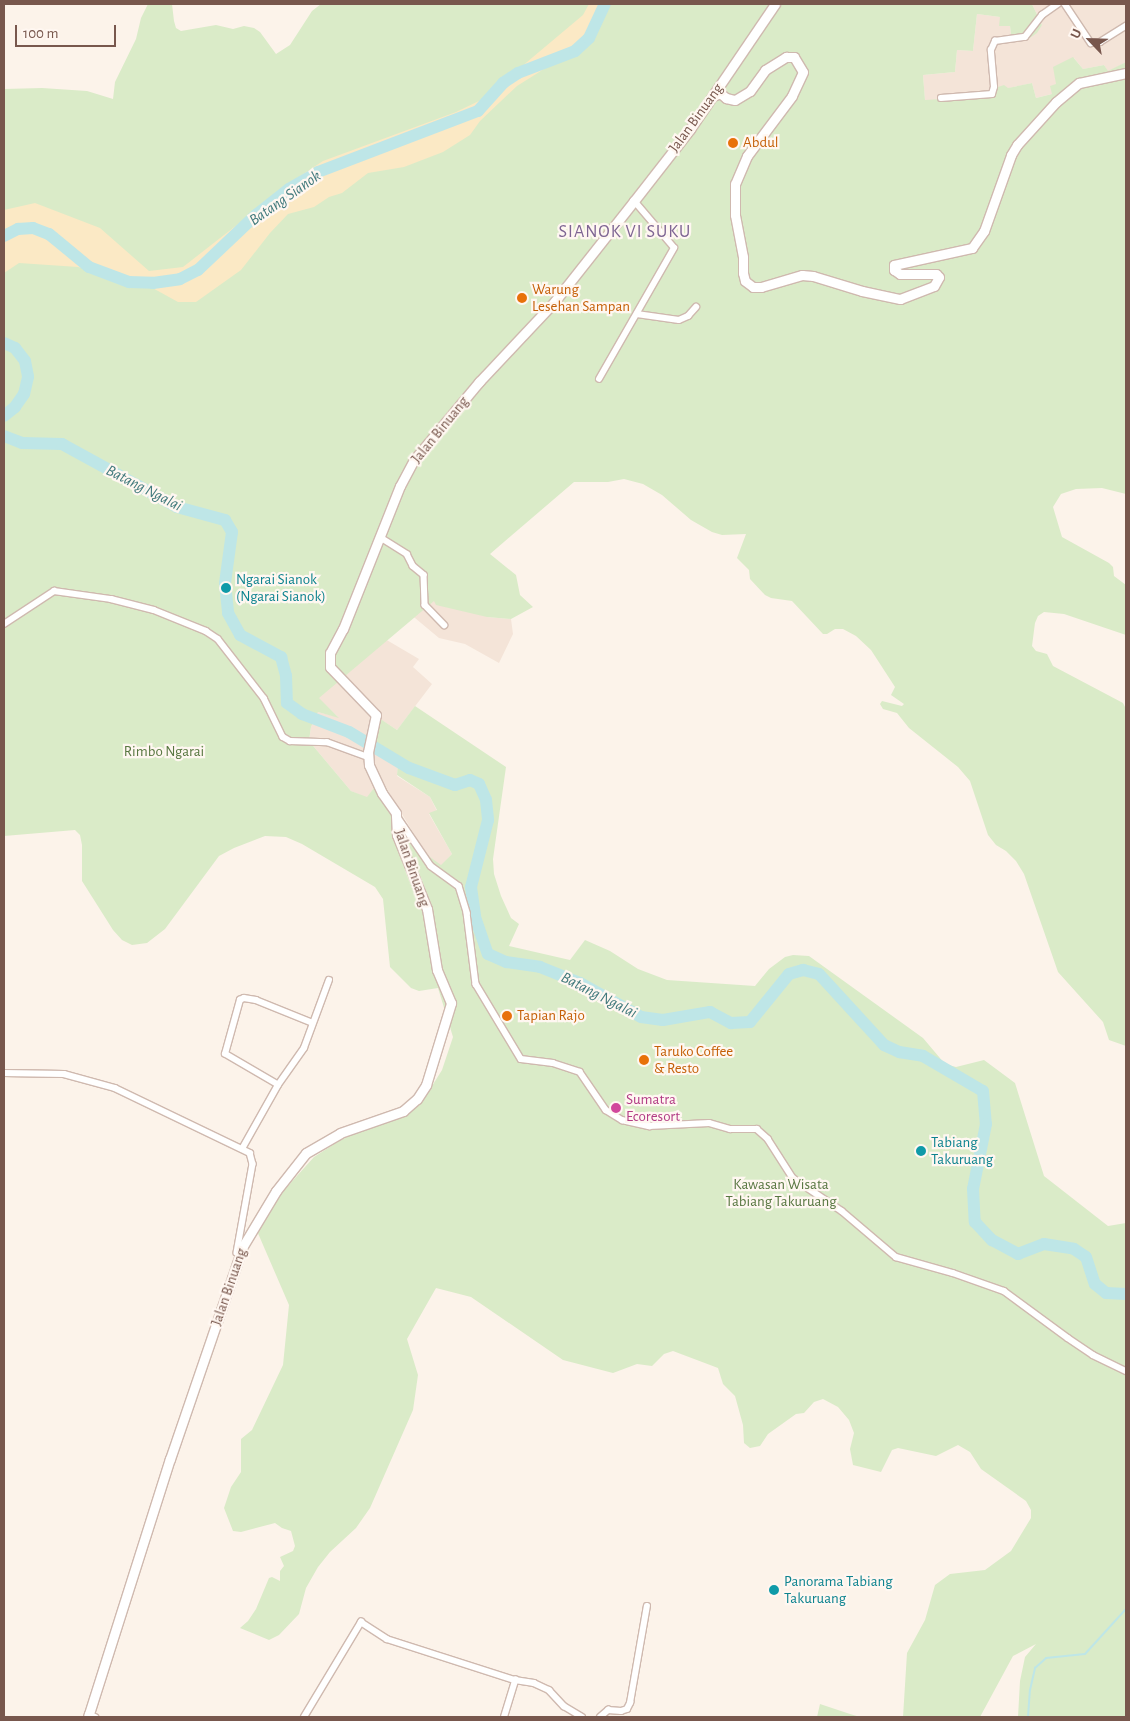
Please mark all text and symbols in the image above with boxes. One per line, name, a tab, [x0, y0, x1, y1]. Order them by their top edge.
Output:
scale bar	[18, 15, 119, 47]
north arrow	[1065, 15, 1115, 65]
text: 100 m	[23, 26, 58, 41]
text: U	[1068, 27, 1085, 41]
street label: Jalan Binuang	[665, 80, 727, 156]
place label: Abdul	[743, 134, 779, 152]
marker: Abdul	[727, 137, 739, 149]
water label: Batang Sianok	[245, 166, 325, 230]
district label: SIANOK VI SUKU	[557, 221, 693, 243]
place label: Warung Lesehan Sampan	[532, 280, 630, 315]
marker: Warung Lesehan Sampan	[516, 292, 528, 304]
street label: Jalan Binuang	[408, 393, 472, 467]
water label: Batang Ngalai	[103, 461, 185, 515]
place label: Ngarai Sianok (Ngarai Sianok)	[236, 570, 326, 605]
marker: Ngarai Sianok (Ngarai Sianok)	[220, 582, 232, 594]
park label: Rimbo Ngarai	[124, 743, 204, 761]
street label: Jalan Binuang	[390, 827, 434, 909]
water label: Batang Ngalai	[558, 968, 640, 1022]
place label: Tapian Rajo	[517, 1007, 585, 1025]
marker: Tapian Rajo	[501, 1010, 513, 1022]
place label: Taruko Coffee & Resto	[654, 1042, 733, 1077]
marker: Taruko Coffee & Resto	[638, 1054, 650, 1066]
place label: Sumatra Ecoresort	[626, 1090, 680, 1125]
marker: Sumatra Ecoresort	[610, 1102, 622, 1114]
place label: Tabiang Takuruang	[931, 1133, 993, 1168]
marker: Tabiang Takuruang	[915, 1145, 927, 1157]
park label: Kawasan Wisata Tabiang Takuruang	[726, 1175, 836, 1210]
street label: Jalan Binuang	[207, 1246, 251, 1328]
place label: Panorama Tabiang Takuruang	[784, 1572, 892, 1607]
marker: Panorama Tabiang Takuruang	[768, 1584, 780, 1596]

